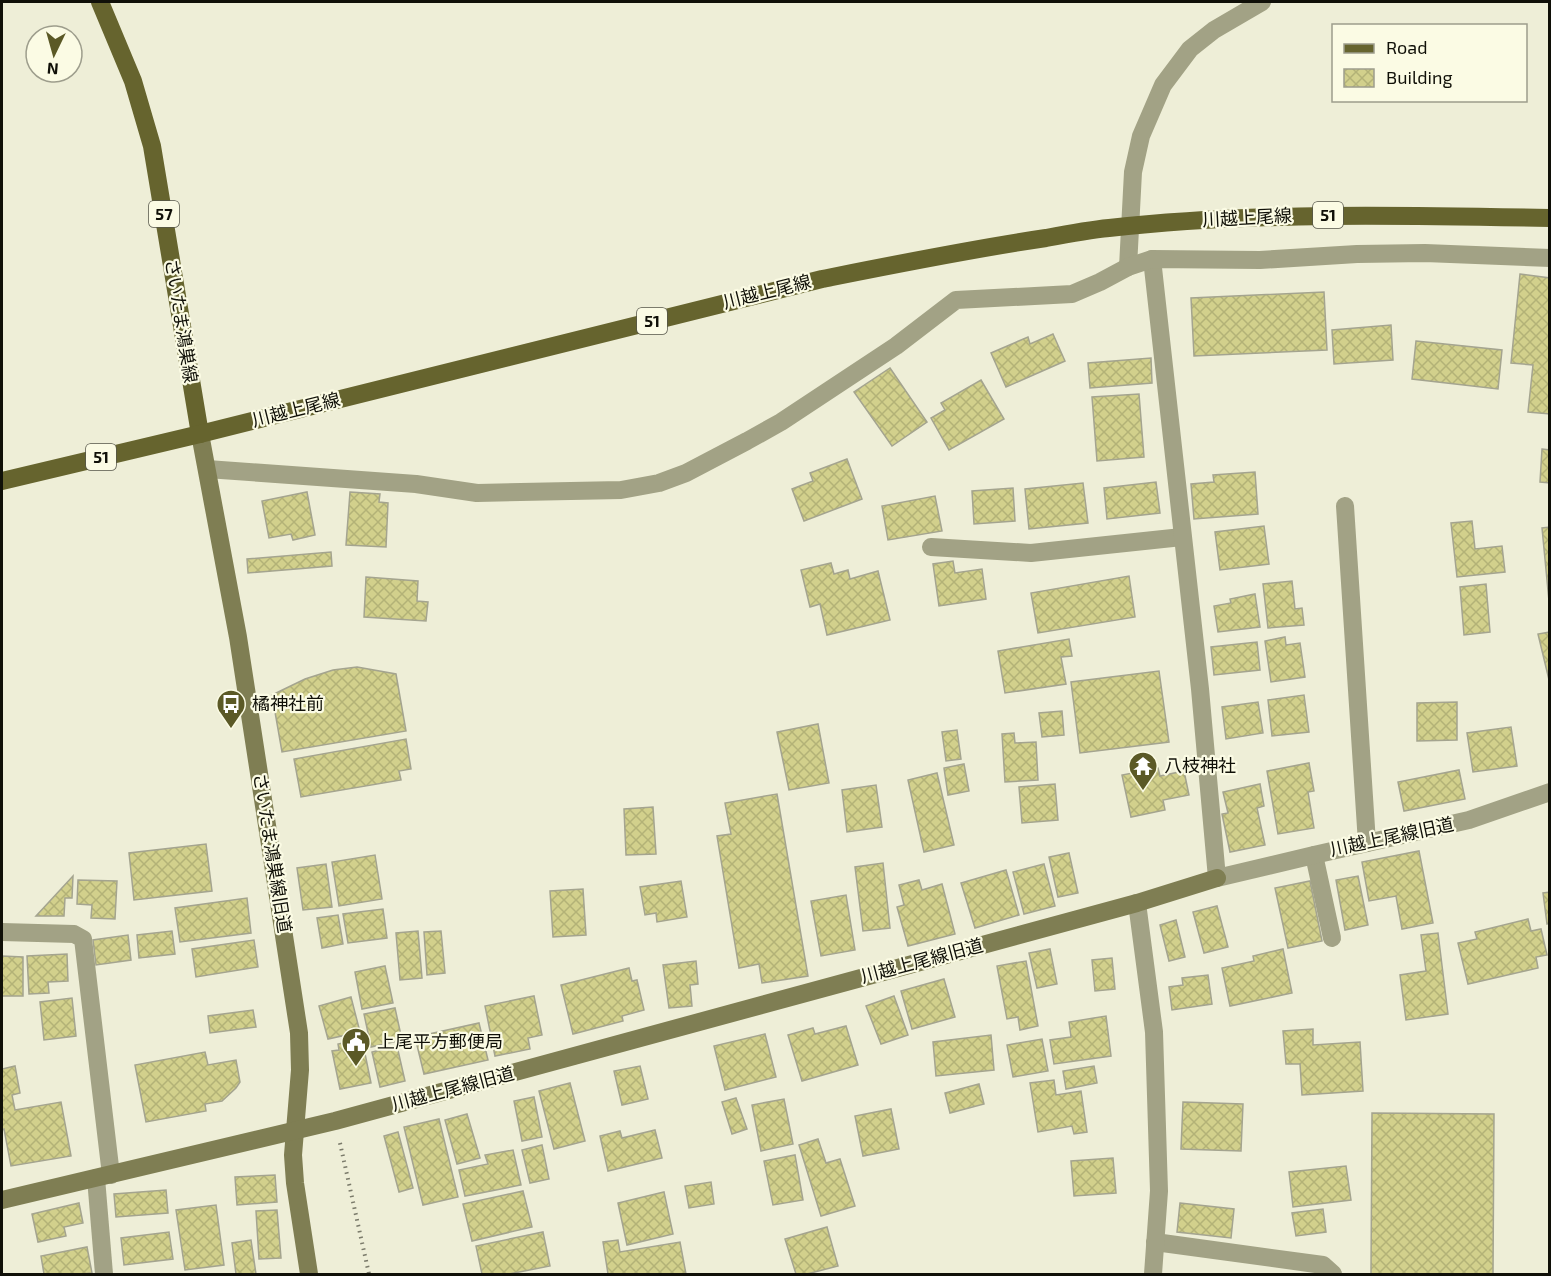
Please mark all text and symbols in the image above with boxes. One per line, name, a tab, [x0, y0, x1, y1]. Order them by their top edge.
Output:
north arrow	[24, 24, 84, 84]
legend	[1332, 24, 1527, 102]
text: Road	[1386, 36, 1427, 58]
text: N	[46, 59, 59, 79]
text: Building	[1386, 66, 1453, 88]
road number: 57	[149, 201, 179, 227]
road number: 51	[1313, 202, 1343, 228]
street label: 川越上尾線	[1201, 204, 1292, 230]
street label: さいたま鴻巣線	[161, 257, 203, 385]
street label: 川越上尾線	[720, 269, 813, 313]
road number: 51	[637, 308, 667, 334]
street label: 川越上尾線	[249, 387, 342, 431]
road number: 51	[86, 444, 116, 470]
bus stop icon: 橘神社前	[215, 688, 247, 730]
place label: 橘神社前	[252, 692, 324, 714]
temple icon: 八枝神社	[1127, 750, 1159, 792]
place label: 八枝神社	[1164, 754, 1236, 776]
street label: さいたま鴻巣線旧道	[249, 771, 296, 934]
street label: 川越上尾線旧道	[1328, 812, 1456, 860]
street label: 川越上尾線旧道	[858, 933, 985, 987]
public building icon: 上尾平方郵便局	[340, 1026, 372, 1068]
place label: 上尾平方郵便局	[377, 1030, 503, 1052]
street label: 川越上尾線旧道	[389, 1061, 516, 1115]

